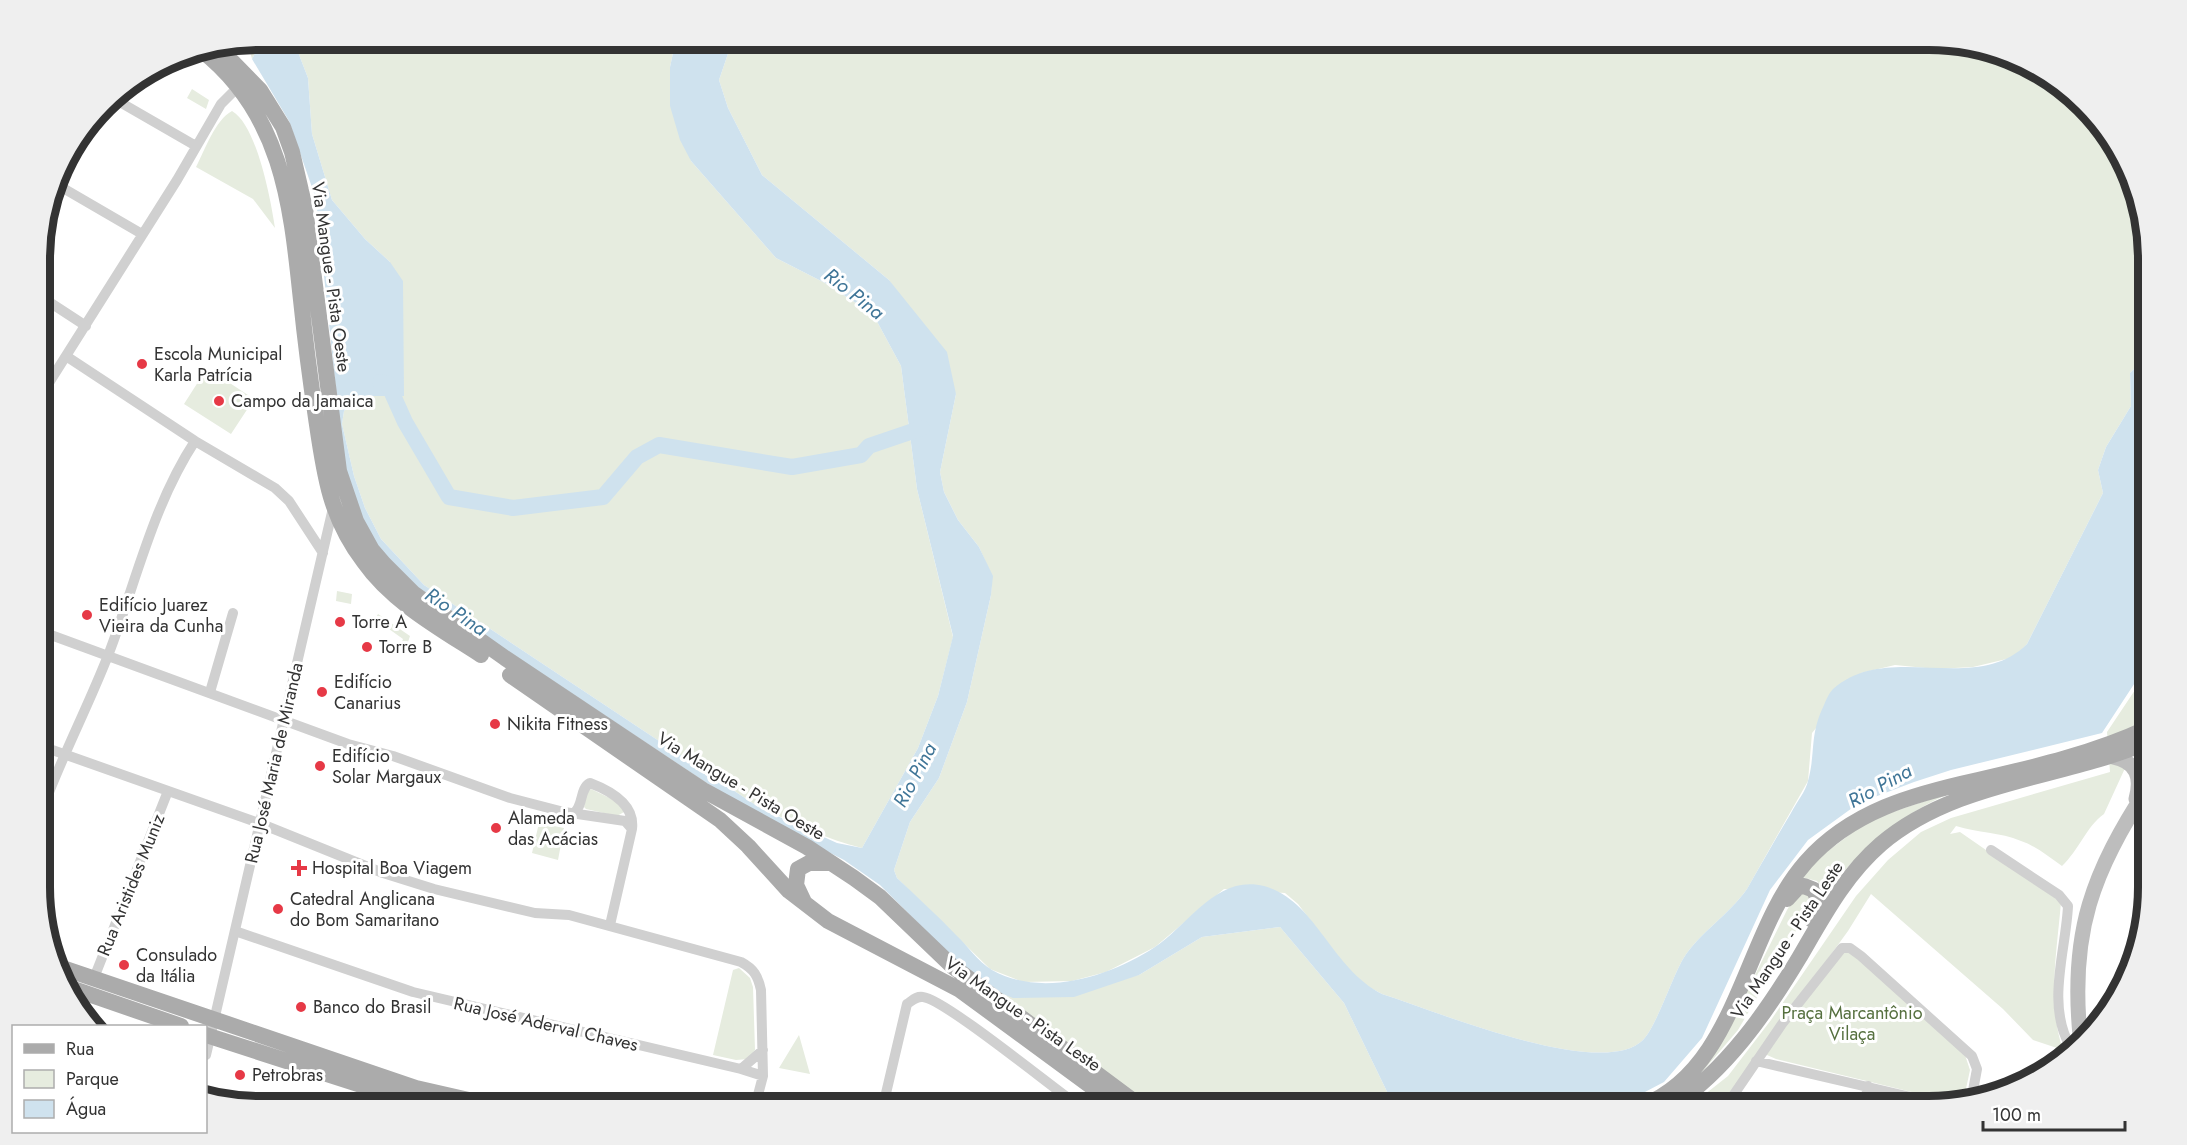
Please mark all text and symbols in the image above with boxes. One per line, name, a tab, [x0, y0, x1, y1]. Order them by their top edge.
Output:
street label: Via Mangue - Pista Oeste	[305, 180, 357, 374]
water label: Rio Pina	[818, 261, 890, 327]
place label: Escola Municipal Karla Patrícia	[154, 341, 282, 388]
marker: Escola Municipal Karla Patrícia	[135, 357, 149, 371]
place label: Campo da Jamaica	[231, 388, 373, 414]
marker: Campo da Jamaica	[212, 394, 226, 408]
water label: Rio Pina	[419, 581, 493, 643]
place label: Edifício Juarez Vieira da Cunha	[99, 592, 223, 639]
marker: Edifício Juarez Vieira da Cunha	[80, 608, 94, 622]
place label: Torre A	[352, 609, 407, 635]
marker: Torre A	[333, 615, 347, 629]
place label: Torre B	[379, 634, 432, 660]
marker: Torre B	[360, 640, 374, 654]
street label: Rua José Maria de Miranda	[238, 660, 310, 866]
place label: Edifício Canarius	[334, 669, 401, 716]
marker: Edifício Canarius	[315, 685, 329, 699]
place label: Nikita Fitness	[507, 711, 608, 737]
marker: Nikita Fitness	[488, 717, 502, 731]
street label: Via Mangue - Pista Oeste	[652, 726, 830, 846]
water label: Rio Pina	[886, 738, 944, 812]
place label: Edifício Solar Margaux	[332, 743, 442, 790]
water label: Rio Pina	[1843, 756, 1917, 816]
marker: Edifício Solar Margaux	[313, 759, 327, 773]
place label: Alameda das Acácias	[508, 805, 598, 852]
street label: Rua Aristides Muniz	[91, 809, 172, 960]
marker: Alameda das Acácias	[489, 821, 503, 835]
place label: Hospital Boa Viagem	[312, 855, 472, 881]
street label: Via Mangue - Pista Leste	[1724, 856, 1850, 1024]
marker: Hospital Boa Viagem	[290, 859, 308, 877]
place label: Catedral Anglicana do Bom Samaritano	[290, 886, 439, 933]
marker: Catedral Anglicana do Bom Samaritano	[271, 902, 285, 916]
place label: Consulado da Itália	[136, 942, 217, 989]
street label: Via Mangue - Pista Leste	[940, 950, 1106, 1078]
marker: Consulado da Itália	[117, 958, 131, 972]
street label: Rua José Aderval Chaves	[451, 990, 641, 1058]
place label: Banco do Brasil	[313, 994, 431, 1020]
marker: Banco do Brasil	[294, 1000, 308, 1014]
park label: Praça Marcantônio Vilaça	[1782, 1000, 1923, 1047]
legend	[12, 1025, 207, 1133]
text: Rua	[66, 1036, 94, 1062]
place label: Petrobras	[252, 1062, 323, 1088]
text: Parque	[66, 1066, 119, 1092]
marker: Petrobras	[233, 1068, 247, 1082]
scale bar	[1983, 1094, 2126, 1132]
text: Água	[66, 1096, 106, 1122]
text: 100 m	[1992, 1102, 2041, 1128]

